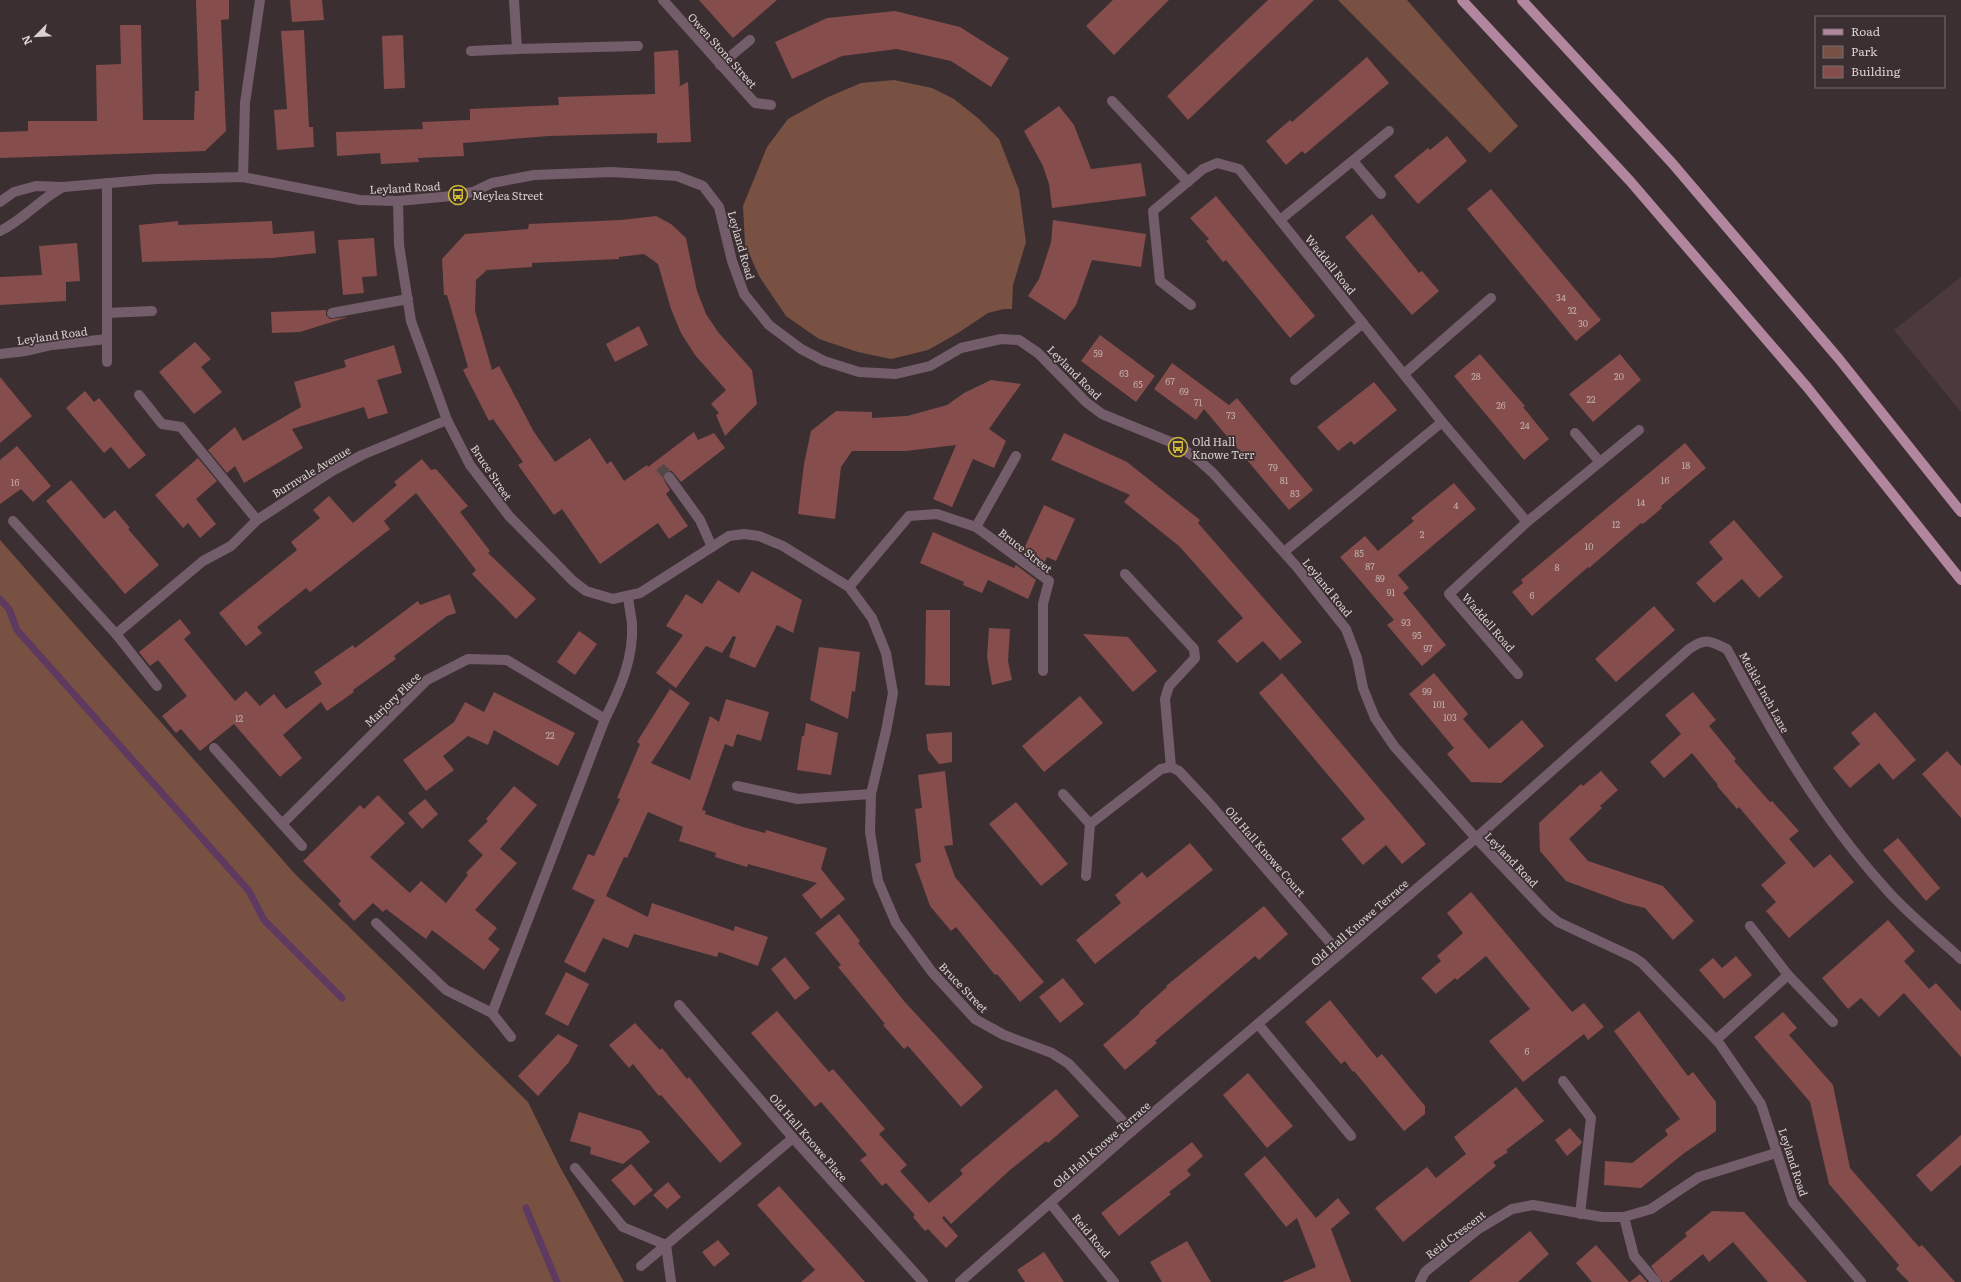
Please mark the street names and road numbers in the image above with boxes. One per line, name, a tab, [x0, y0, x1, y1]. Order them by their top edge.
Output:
street label: Owen Stone Street	[685, 9, 762, 92]
street label: Leyland Road	[369, 177, 441, 197]
street label: Leyland Road	[725, 209, 760, 282]
street label: Waddell Road	[1302, 231, 1360, 298]
street label: Leyland Road	[16, 322, 88, 348]
street label: Leyland Road	[1044, 341, 1106, 403]
street label: Burnvale Avenue	[269, 441, 353, 501]
street label: Bruce Street	[467, 441, 517, 504]
street label: Bruce Street	[996, 524, 1057, 576]
street label: Leyland Road	[1299, 554, 1357, 620]
street label: Waddell Road	[1459, 589, 1519, 655]
street label: Meikle Inch Lane	[1736, 648, 1794, 736]
street label: Marjory Place	[360, 668, 424, 730]
street label: Old Hall Knowe Court	[1222, 802, 1310, 900]
street label: Leyland Road	[1482, 828, 1543, 890]
street label: Old Hall Knowe Terrace	[1307, 875, 1412, 969]
street label: Bruce Street	[936, 958, 992, 1016]
street label: Old Hall Knowe Place	[766, 1090, 852, 1185]
street label: Old Hall Knowe Terrace	[1049, 1097, 1154, 1191]
street label: Leyland Road	[1775, 1126, 1813, 1198]
street label: Reid Crescent	[1422, 1206, 1489, 1262]
street label: Reid Road	[1069, 1210, 1115, 1261]

